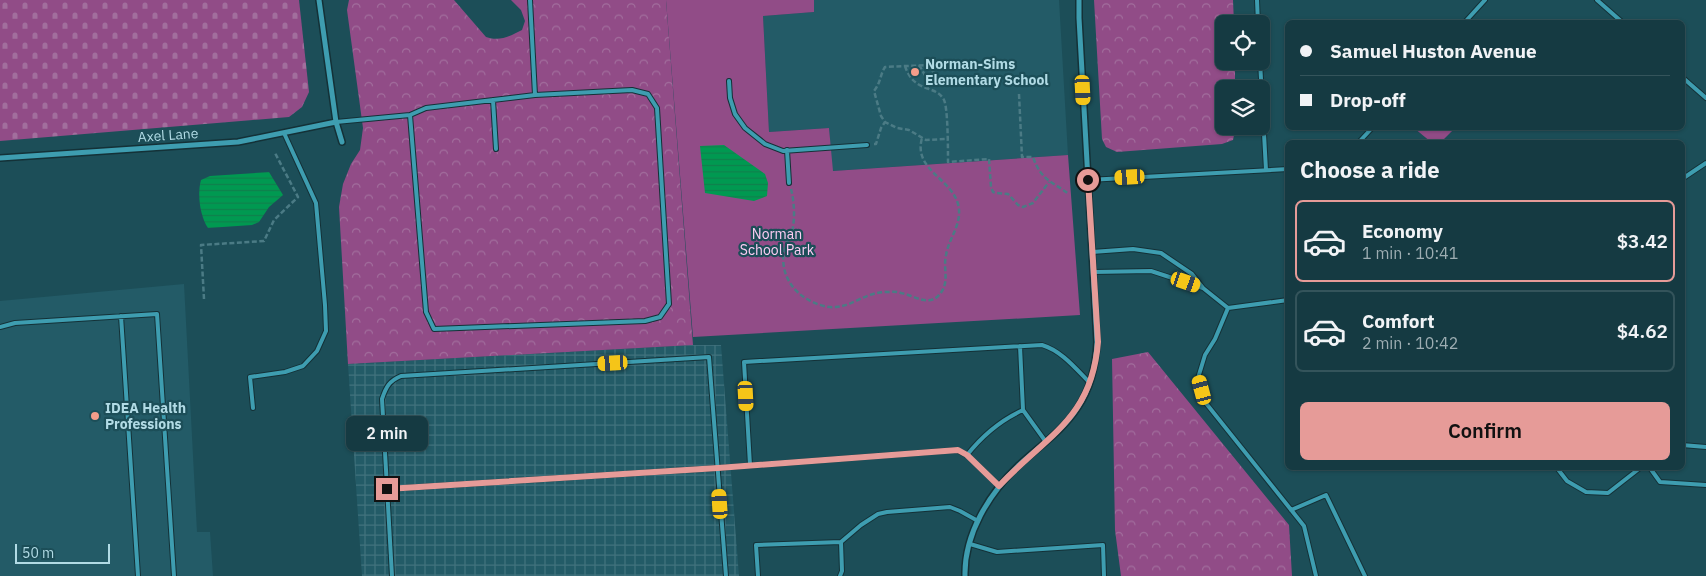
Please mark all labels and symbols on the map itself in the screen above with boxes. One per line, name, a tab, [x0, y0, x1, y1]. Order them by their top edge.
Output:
place label: Norman-Sims Elementary School	[925, 55, 1049, 89]
marker: Norman-Sims Elementary School	[909, 66, 921, 78]
car	[1074, 75, 1091, 105]
street label: Axel Lane	[137, 124, 199, 146]
route start	[1077, 169, 1099, 191]
car	[1114, 169, 1145, 185]
park label: Norman School Park	[740, 225, 815, 259]
car	[1169, 270, 1202, 294]
car	[597, 355, 628, 371]
car	[1190, 374, 1213, 406]
car	[737, 381, 754, 411]
place label: IDEA Health Professions	[105, 399, 186, 433]
marker: IDEA Health Professions	[89, 410, 101, 422]
callout: 2 min	[346, 416, 428, 452]
route end	[376, 478, 398, 500]
car	[711, 489, 728, 519]
scale bar	[15, 541, 110, 564]

